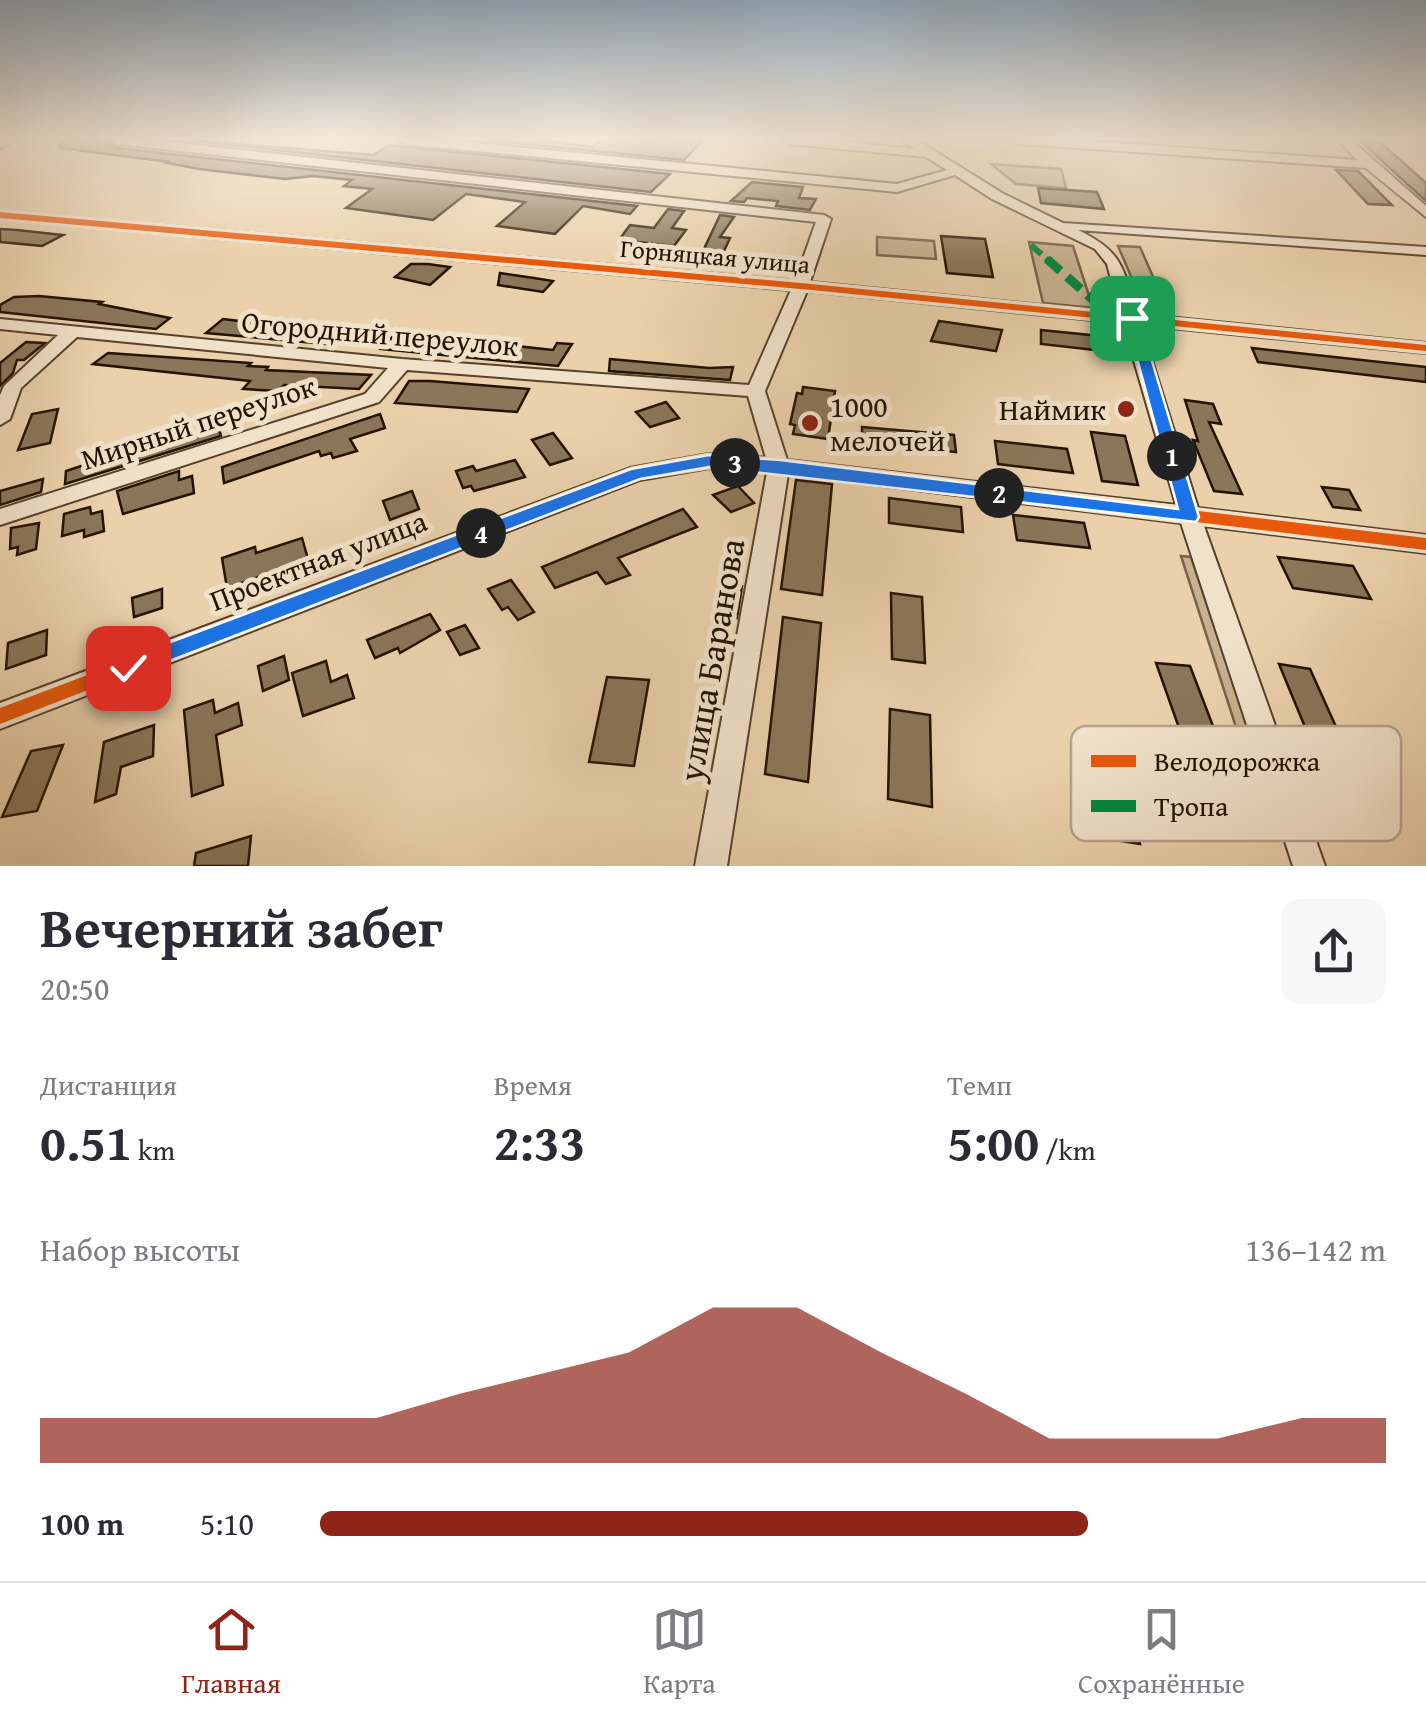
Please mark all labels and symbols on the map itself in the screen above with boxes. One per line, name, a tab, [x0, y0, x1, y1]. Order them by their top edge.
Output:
street label: Горняцкая улица	[619, 230, 811, 282]
pin	[1090, 276, 1175, 361]
street label: Огородний переулок	[240, 299, 521, 367]
street label: Мирный переулок	[75, 363, 321, 481]
place label: 1000 мелочей	[830, 384, 945, 462]
place label: Наймик	[999, 387, 1106, 431]
marker: Наймик	[1115, 398, 1137, 420]
marker: 1000 мелочей	[799, 412, 821, 434]
pin: 1	[1147, 431, 1197, 481]
pin: 3	[710, 438, 760, 488]
pin: 2	[974, 468, 1024, 518]
street label: Проектная улица	[203, 498, 434, 622]
pin: 4	[456, 508, 506, 558]
street label: улица Баранова	[664, 534, 758, 787]
pin	[86, 626, 171, 711]
legend	[1071, 726, 1401, 841]
text: Велодорожка	[1154, 740, 1321, 781]
text: Тропа	[1154, 785, 1229, 826]

